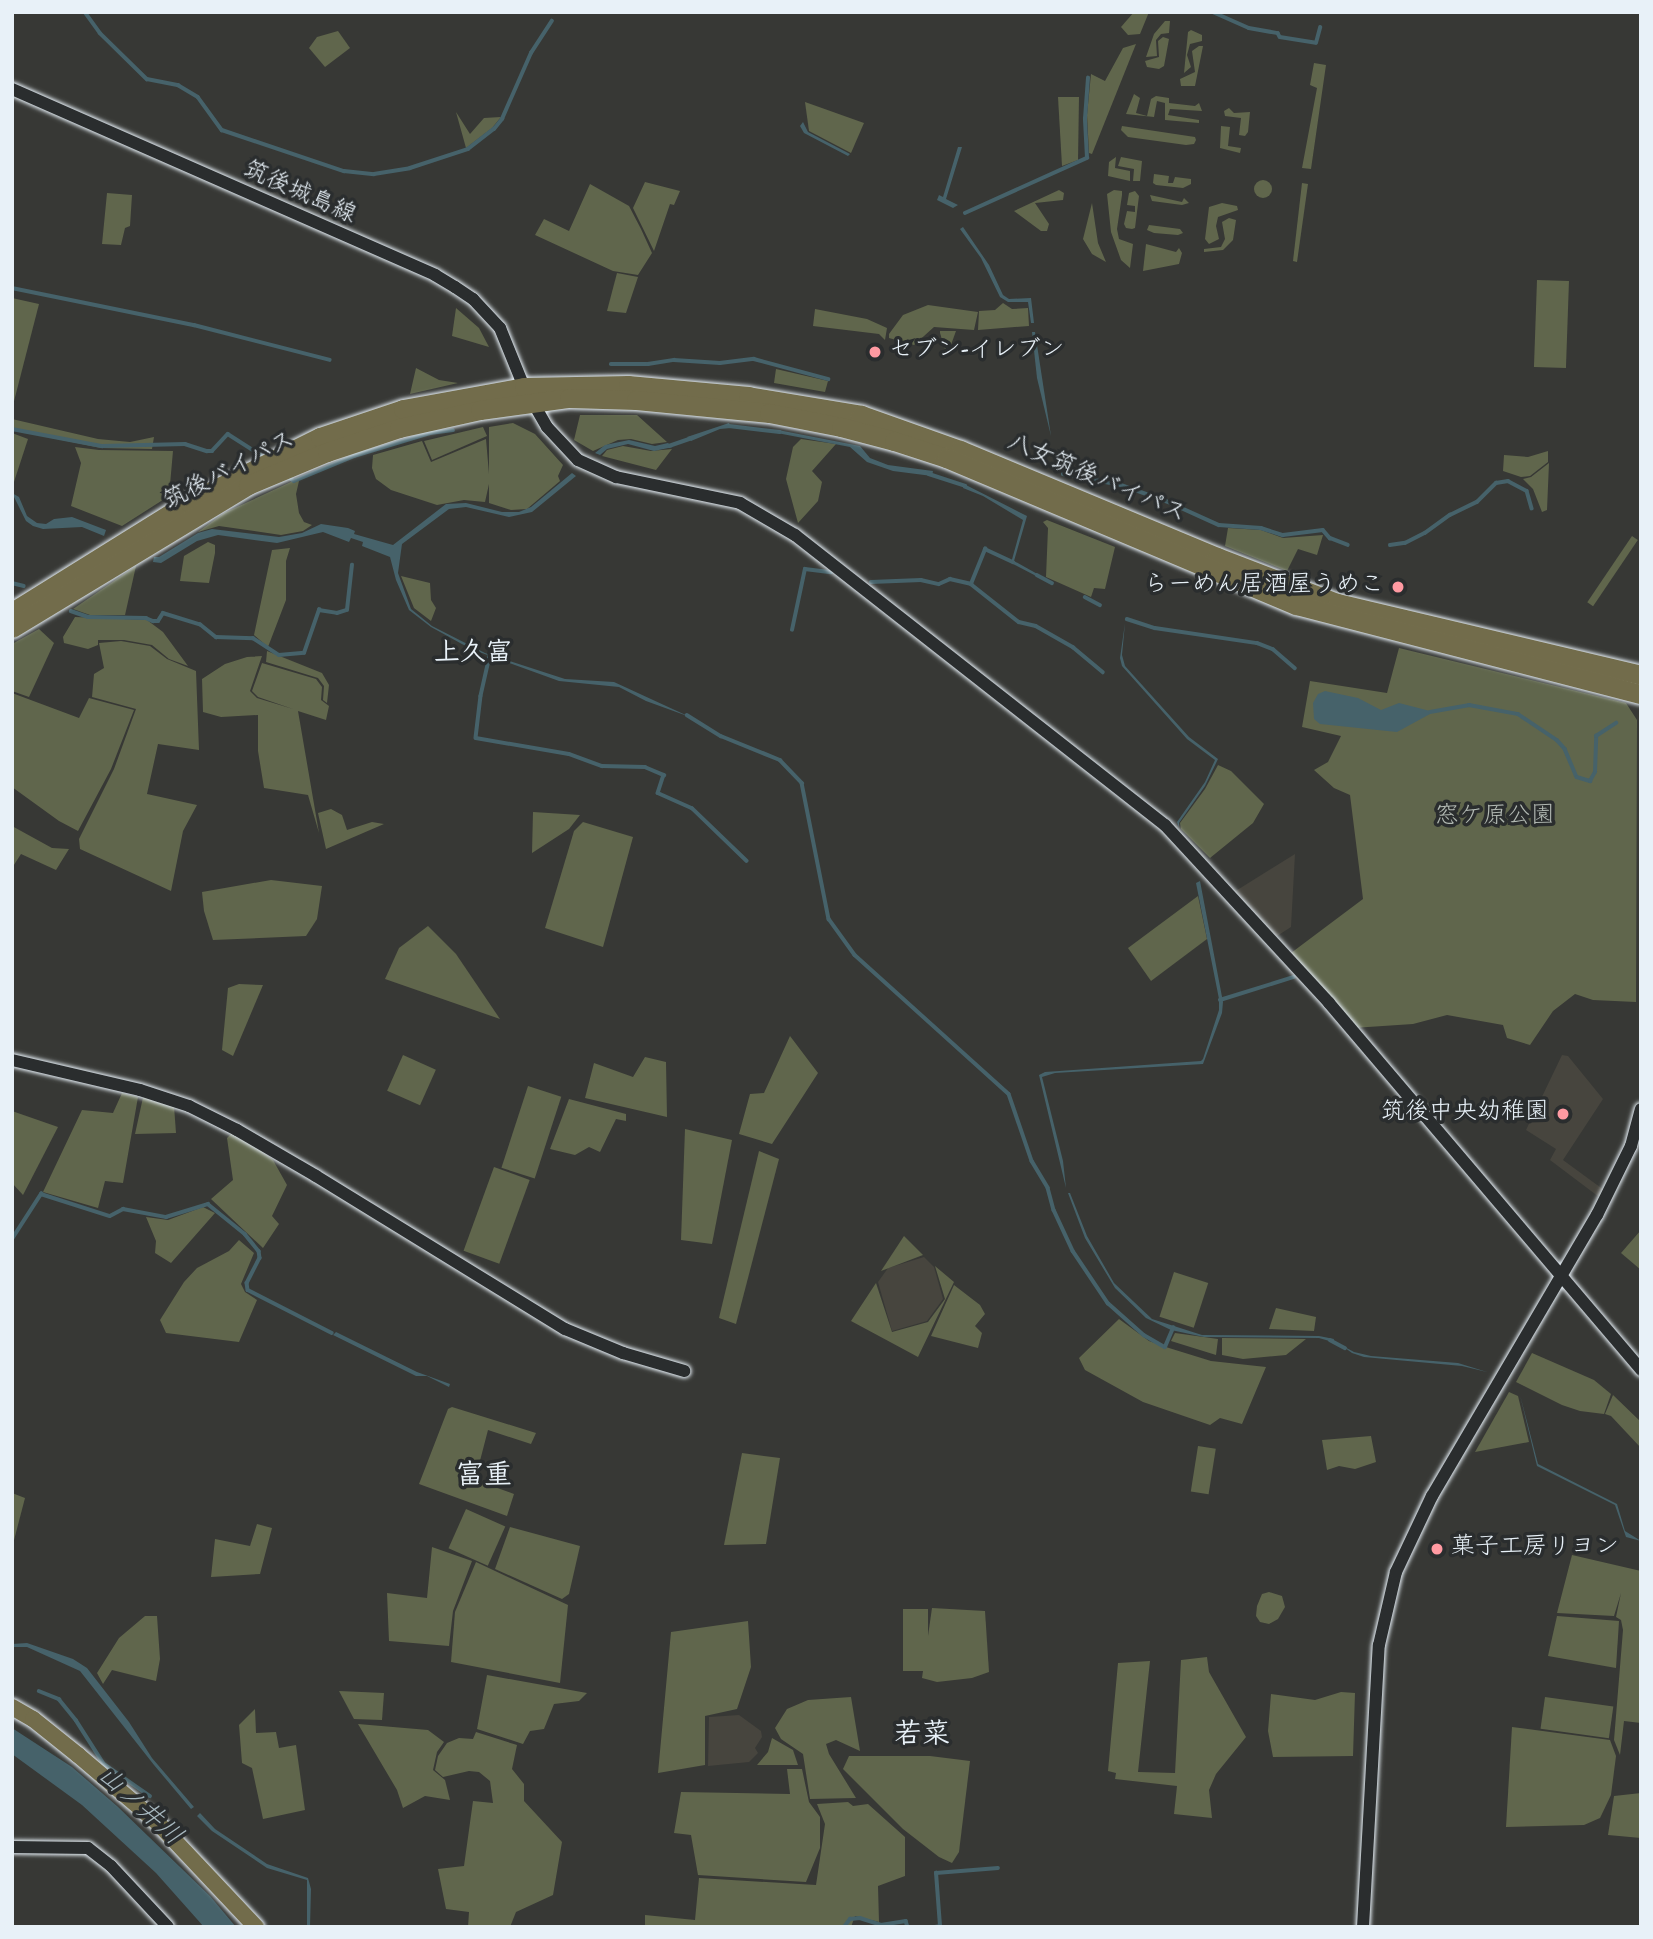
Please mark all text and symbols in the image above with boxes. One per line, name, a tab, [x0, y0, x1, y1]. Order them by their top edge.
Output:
street label: 筑後城島線	[238, 156, 360, 232]
place label: セブン-イレブン	[889, 338, 1065, 366]
marker: セブン-イレブン	[867, 344, 883, 360]
street label: 筑後バイパス	[159, 426, 301, 518]
street label: 八女筑後バイパス	[1002, 429, 1190, 531]
place label: らーめん居酒屋うめこ	[1144, 573, 1384, 601]
marker: らーめん居酒屋うめこ	[1390, 579, 1406, 595]
district label: 上久富	[434, 640, 512, 672]
park label: 窓ケ原公園	[1435, 804, 1555, 832]
place label: 筑後中央幼稚園	[1381, 1100, 1549, 1128]
marker: 筑後中央幼稚園	[1555, 1106, 1571, 1122]
district label: 富重	[456, 1461, 512, 1495]
place label: 菓子工房リヨン	[1451, 1535, 1619, 1563]
marker: 菓子工房リヨン	[1429, 1541, 1445, 1557]
district label: 若菜	[894, 1720, 950, 1754]
water label: 山ノ井川	[89, 1762, 187, 1854]

